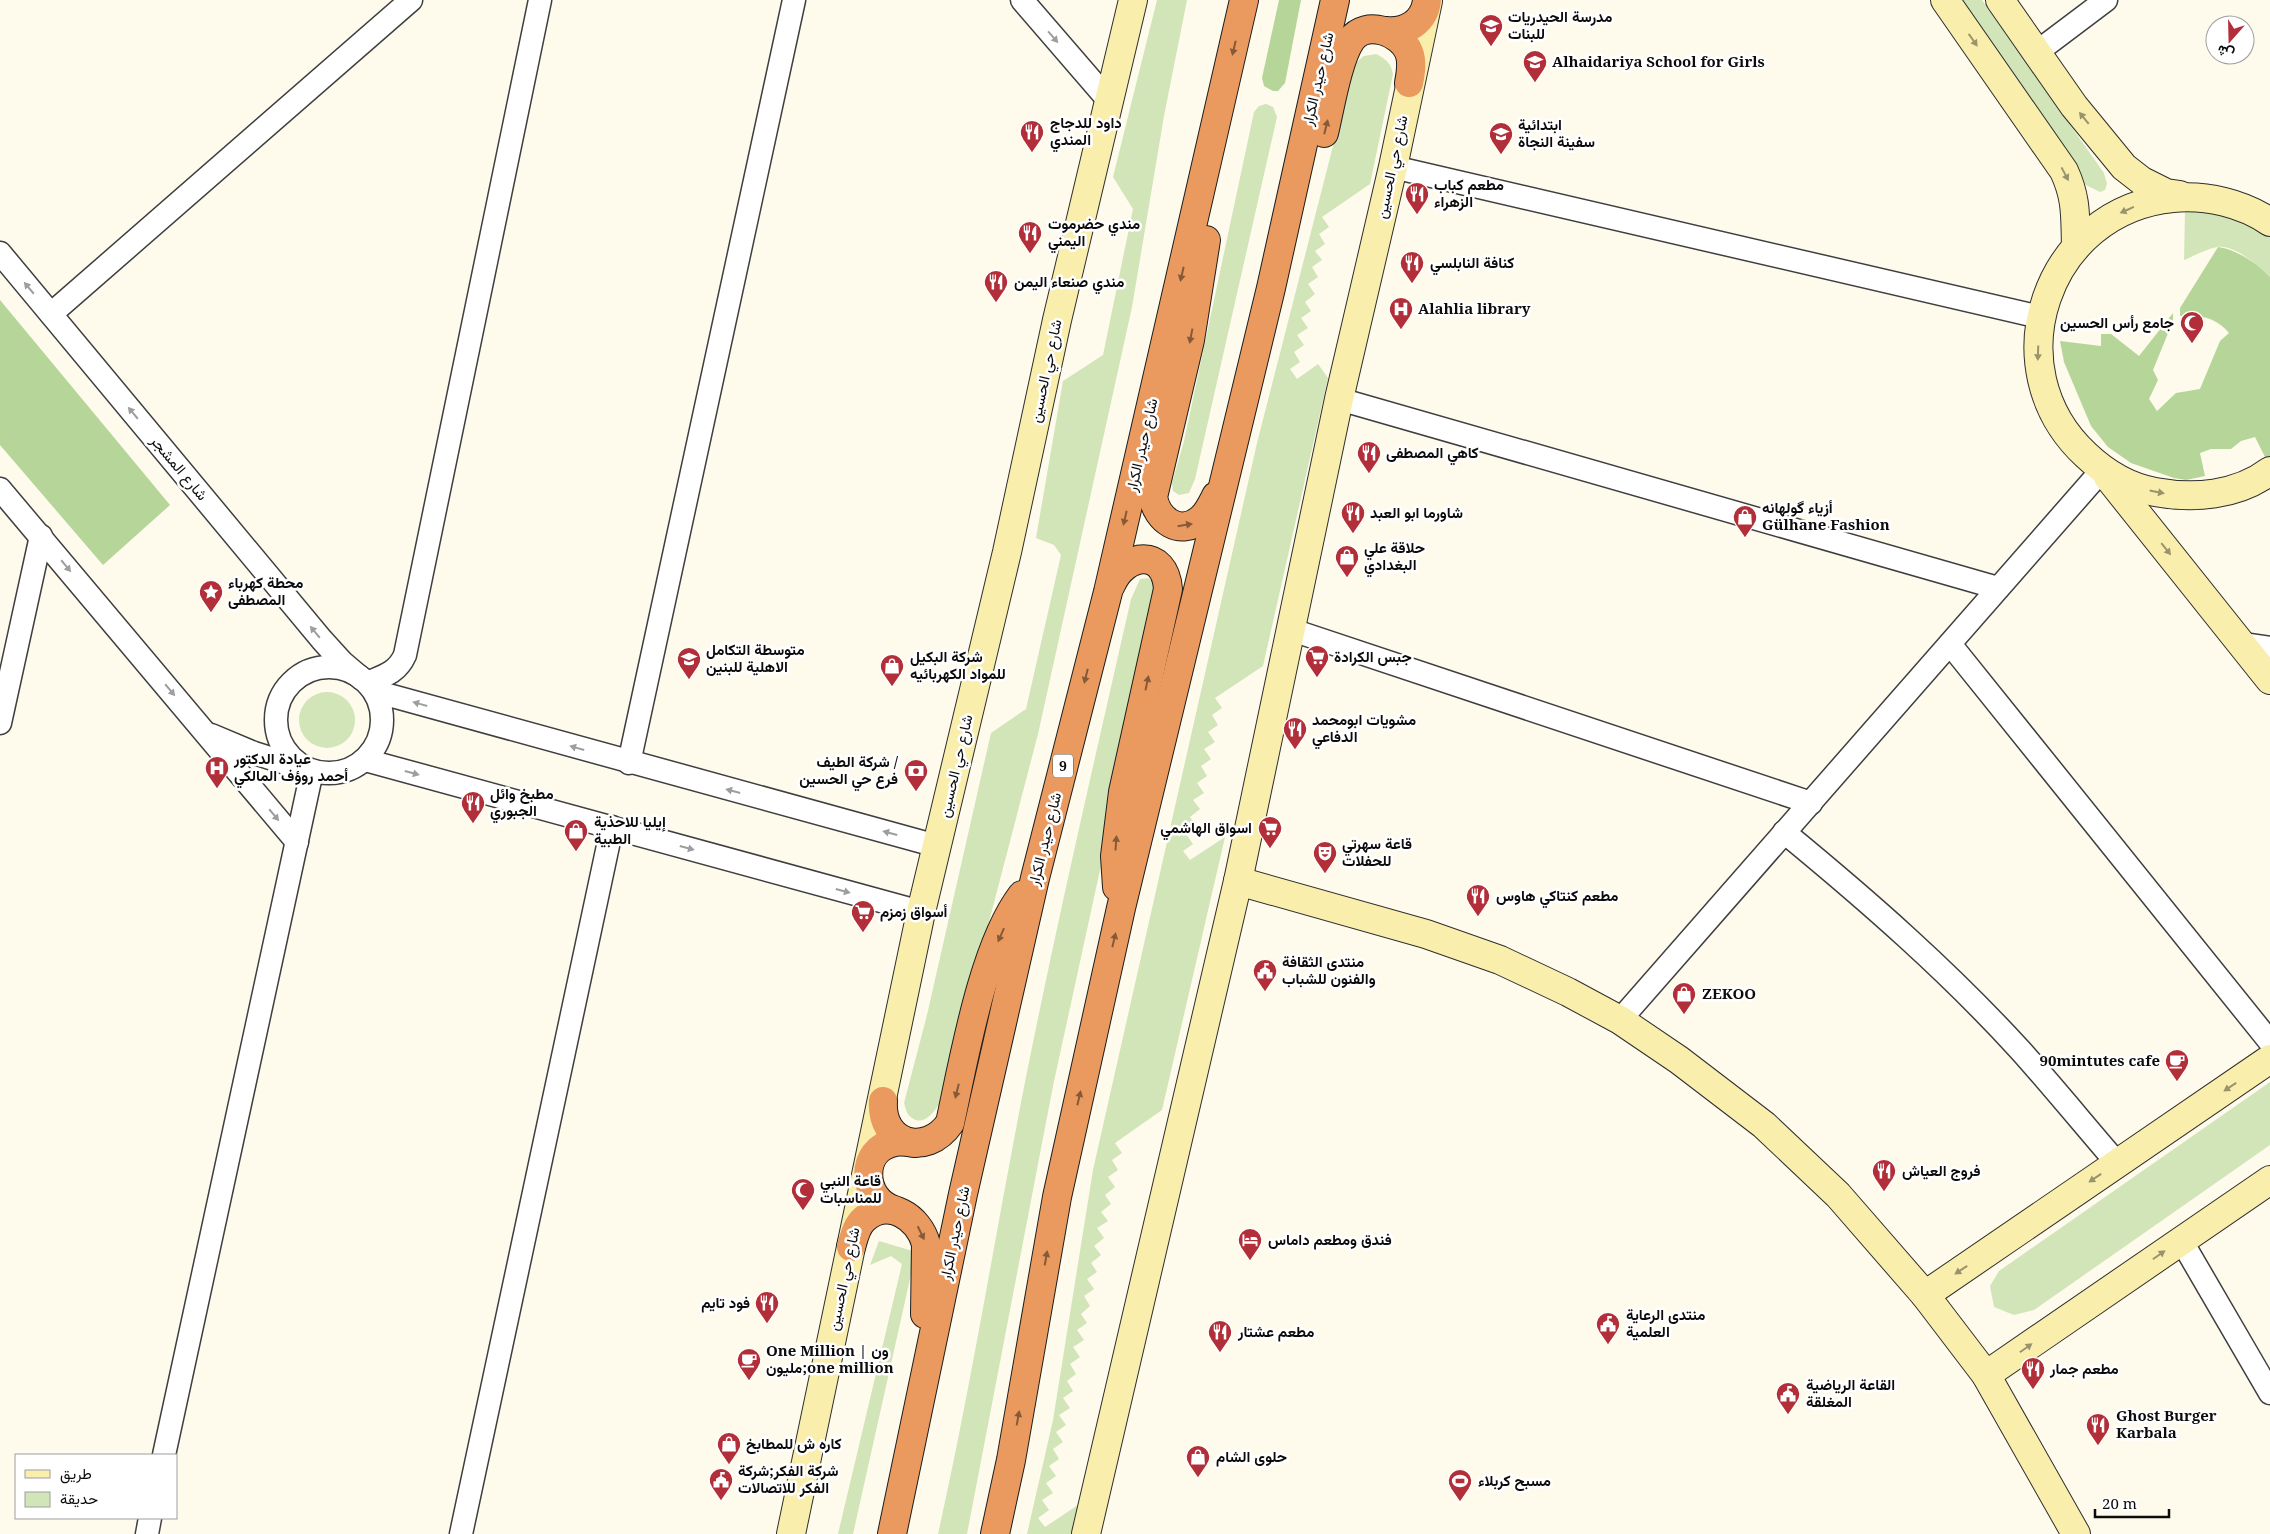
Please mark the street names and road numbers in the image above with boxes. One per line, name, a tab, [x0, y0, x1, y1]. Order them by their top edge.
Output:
street label: شارع حيدر الكرار	[1296, 30, 1339, 129]
street label: شارع حي الحسين	[1370, 113, 1416, 221]
street label: شارع حي الحسين	[1024, 317, 1070, 425]
street label: شارع حيدر الكرار	[1120, 396, 1163, 495]
street label: شارع المشجر	[144, 430, 213, 506]
street label: شارع حي الحسين	[933, 712, 981, 820]
road number: 9	[1053, 754, 1073, 778]
street label: شارع حيدر الكرار	[1023, 790, 1067, 889]
street label: شارع حيدر الكرار	[934, 1184, 976, 1283]
street label: شارع حي الحسين	[822, 1225, 868, 1333]

